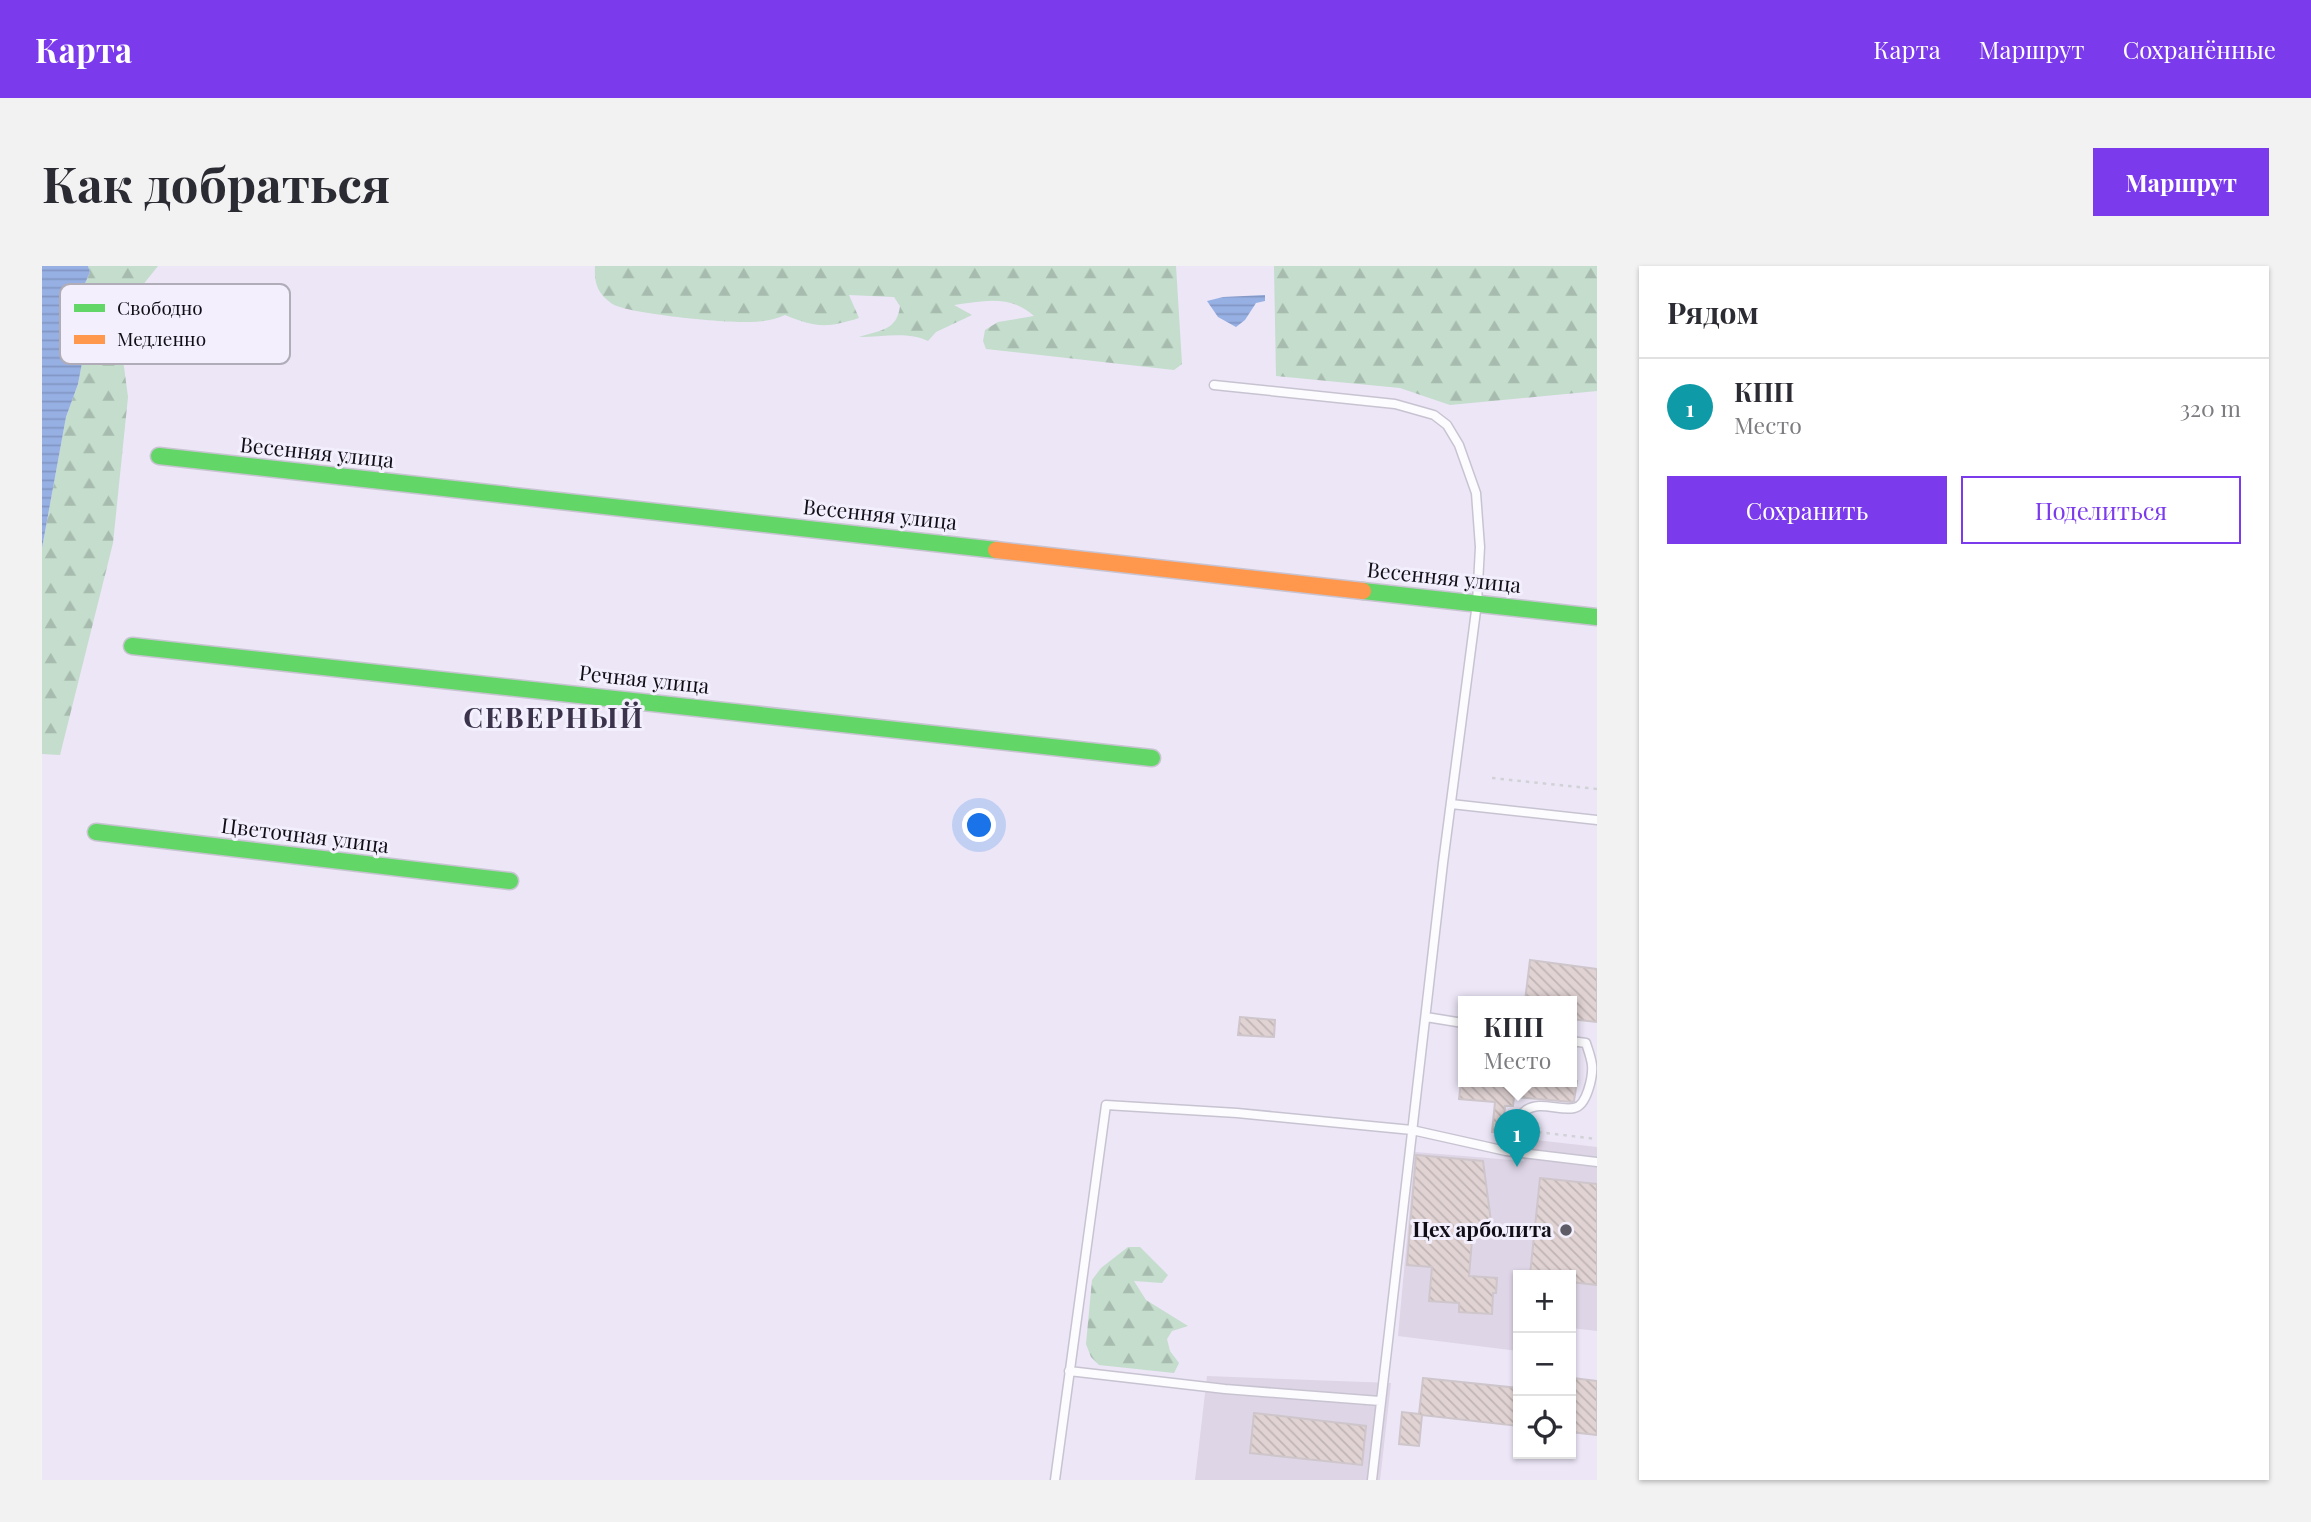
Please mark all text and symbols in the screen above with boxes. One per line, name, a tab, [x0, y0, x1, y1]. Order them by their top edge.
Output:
text: Карта	[35, 27, 132, 71]
text: Карта	[1873, 33, 1941, 65]
text: Маршрут	[1979, 33, 2085, 65]
text: Сохранённые	[2123, 33, 2276, 65]
button: Маршрут	[2093, 148, 2269, 216]
text: Как добраться	[42, 150, 390, 215]
legend	[60, 284, 290, 364]
text: Рядом	[1667, 292, 1759, 332]
text: Свободно	[117, 294, 203, 320]
text: Медленно	[117, 325, 206, 351]
text: КПП	[1734, 374, 1794, 409]
text: 1	[1686, 392, 1694, 423]
text: 320 m	[2180, 392, 2241, 423]
text: Место	[1734, 409, 1802, 440]
street label: Весенняя улица	[239, 429, 396, 473]
button: Сохранить	[1667, 476, 1947, 544]
button: Поделиться	[1961, 476, 2241, 544]
street label: Весенняя улица	[802, 491, 959, 535]
street label: Весенняя улица	[1366, 554, 1523, 598]
street label: Речная улица	[578, 657, 711, 699]
district label: СЕВЕРНЫЙ	[463, 698, 645, 735]
your location	[962, 808, 996, 842]
street label: Цветочная улица	[220, 810, 391, 858]
popup	[1458, 996, 1577, 1087]
text: КПП	[1484, 1009, 1544, 1044]
text: Место	[1484, 1044, 1551, 1075]
pin: 1	[1494, 1109, 1540, 1167]
place label: Цех арболита	[1412, 1214, 1552, 1242]
marker: Цех арболита	[1558, 1222, 1574, 1238]
map controls	[1513, 1270, 1576, 1459]
button: +	[1513, 1270, 1576, 1333]
button: −	[1513, 1333, 1576, 1396]
button: locate	[1513, 1396, 1576, 1459]

